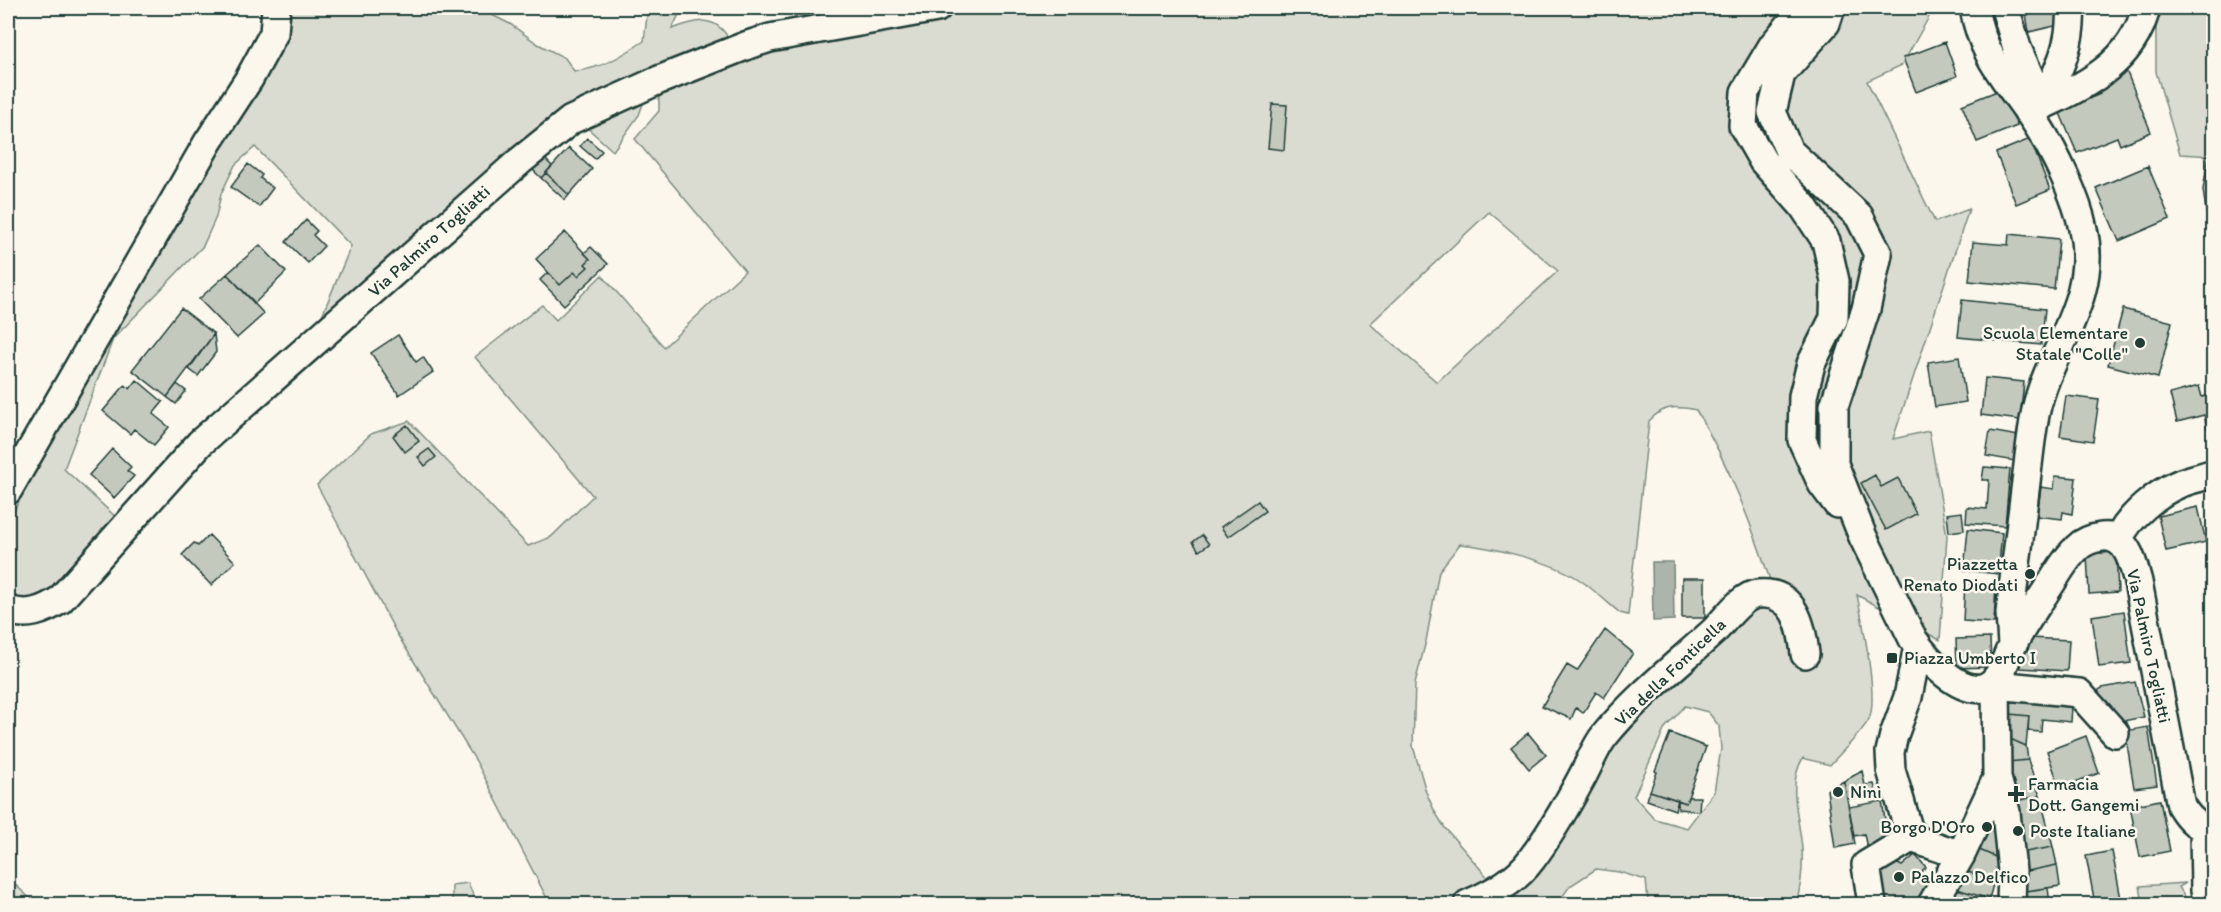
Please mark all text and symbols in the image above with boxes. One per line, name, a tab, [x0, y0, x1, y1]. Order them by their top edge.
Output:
street label: Via Palmiro Togliatti	[363, 180, 495, 302]
place label: Scuola Elementare Statale "Colle"	[1983, 322, 2128, 365]
marker: Scuola Elementare Statale "Colle"	[2133, 336, 2147, 350]
place label: Piazzetta Renato Diodati	[1904, 553, 2019, 596]
marker: Piazzetta Renato Diodati	[2023, 567, 2037, 581]
street label: Via Palmiro Togliatti	[2122, 567, 2176, 725]
street label: Via della Fonticella	[1610, 613, 1730, 731]
place label: Piazza Umberto I	[1904, 647, 2036, 669]
marker: Piazza Umberto I	[1885, 651, 1899, 665]
place label: Farmacia Dott. Gangemi	[2028, 773, 2139, 816]
place label: Ninì	[1850, 781, 1882, 803]
marker: Ninì	[1831, 785, 1845, 799]
marker: Farmacia Dott. Gangemi	[2009, 787, 2023, 801]
place label: Borgo D'Oro	[1881, 816, 1975, 838]
marker: Borgo D'Oro	[1980, 820, 1994, 834]
place label: Poste Italiane	[2030, 820, 2136, 842]
marker: Poste Italiane	[2011, 824, 2025, 838]
place label: Palazzo Delfico	[1911, 866, 2028, 888]
marker: Palazzo Delfico	[1892, 870, 1906, 884]

